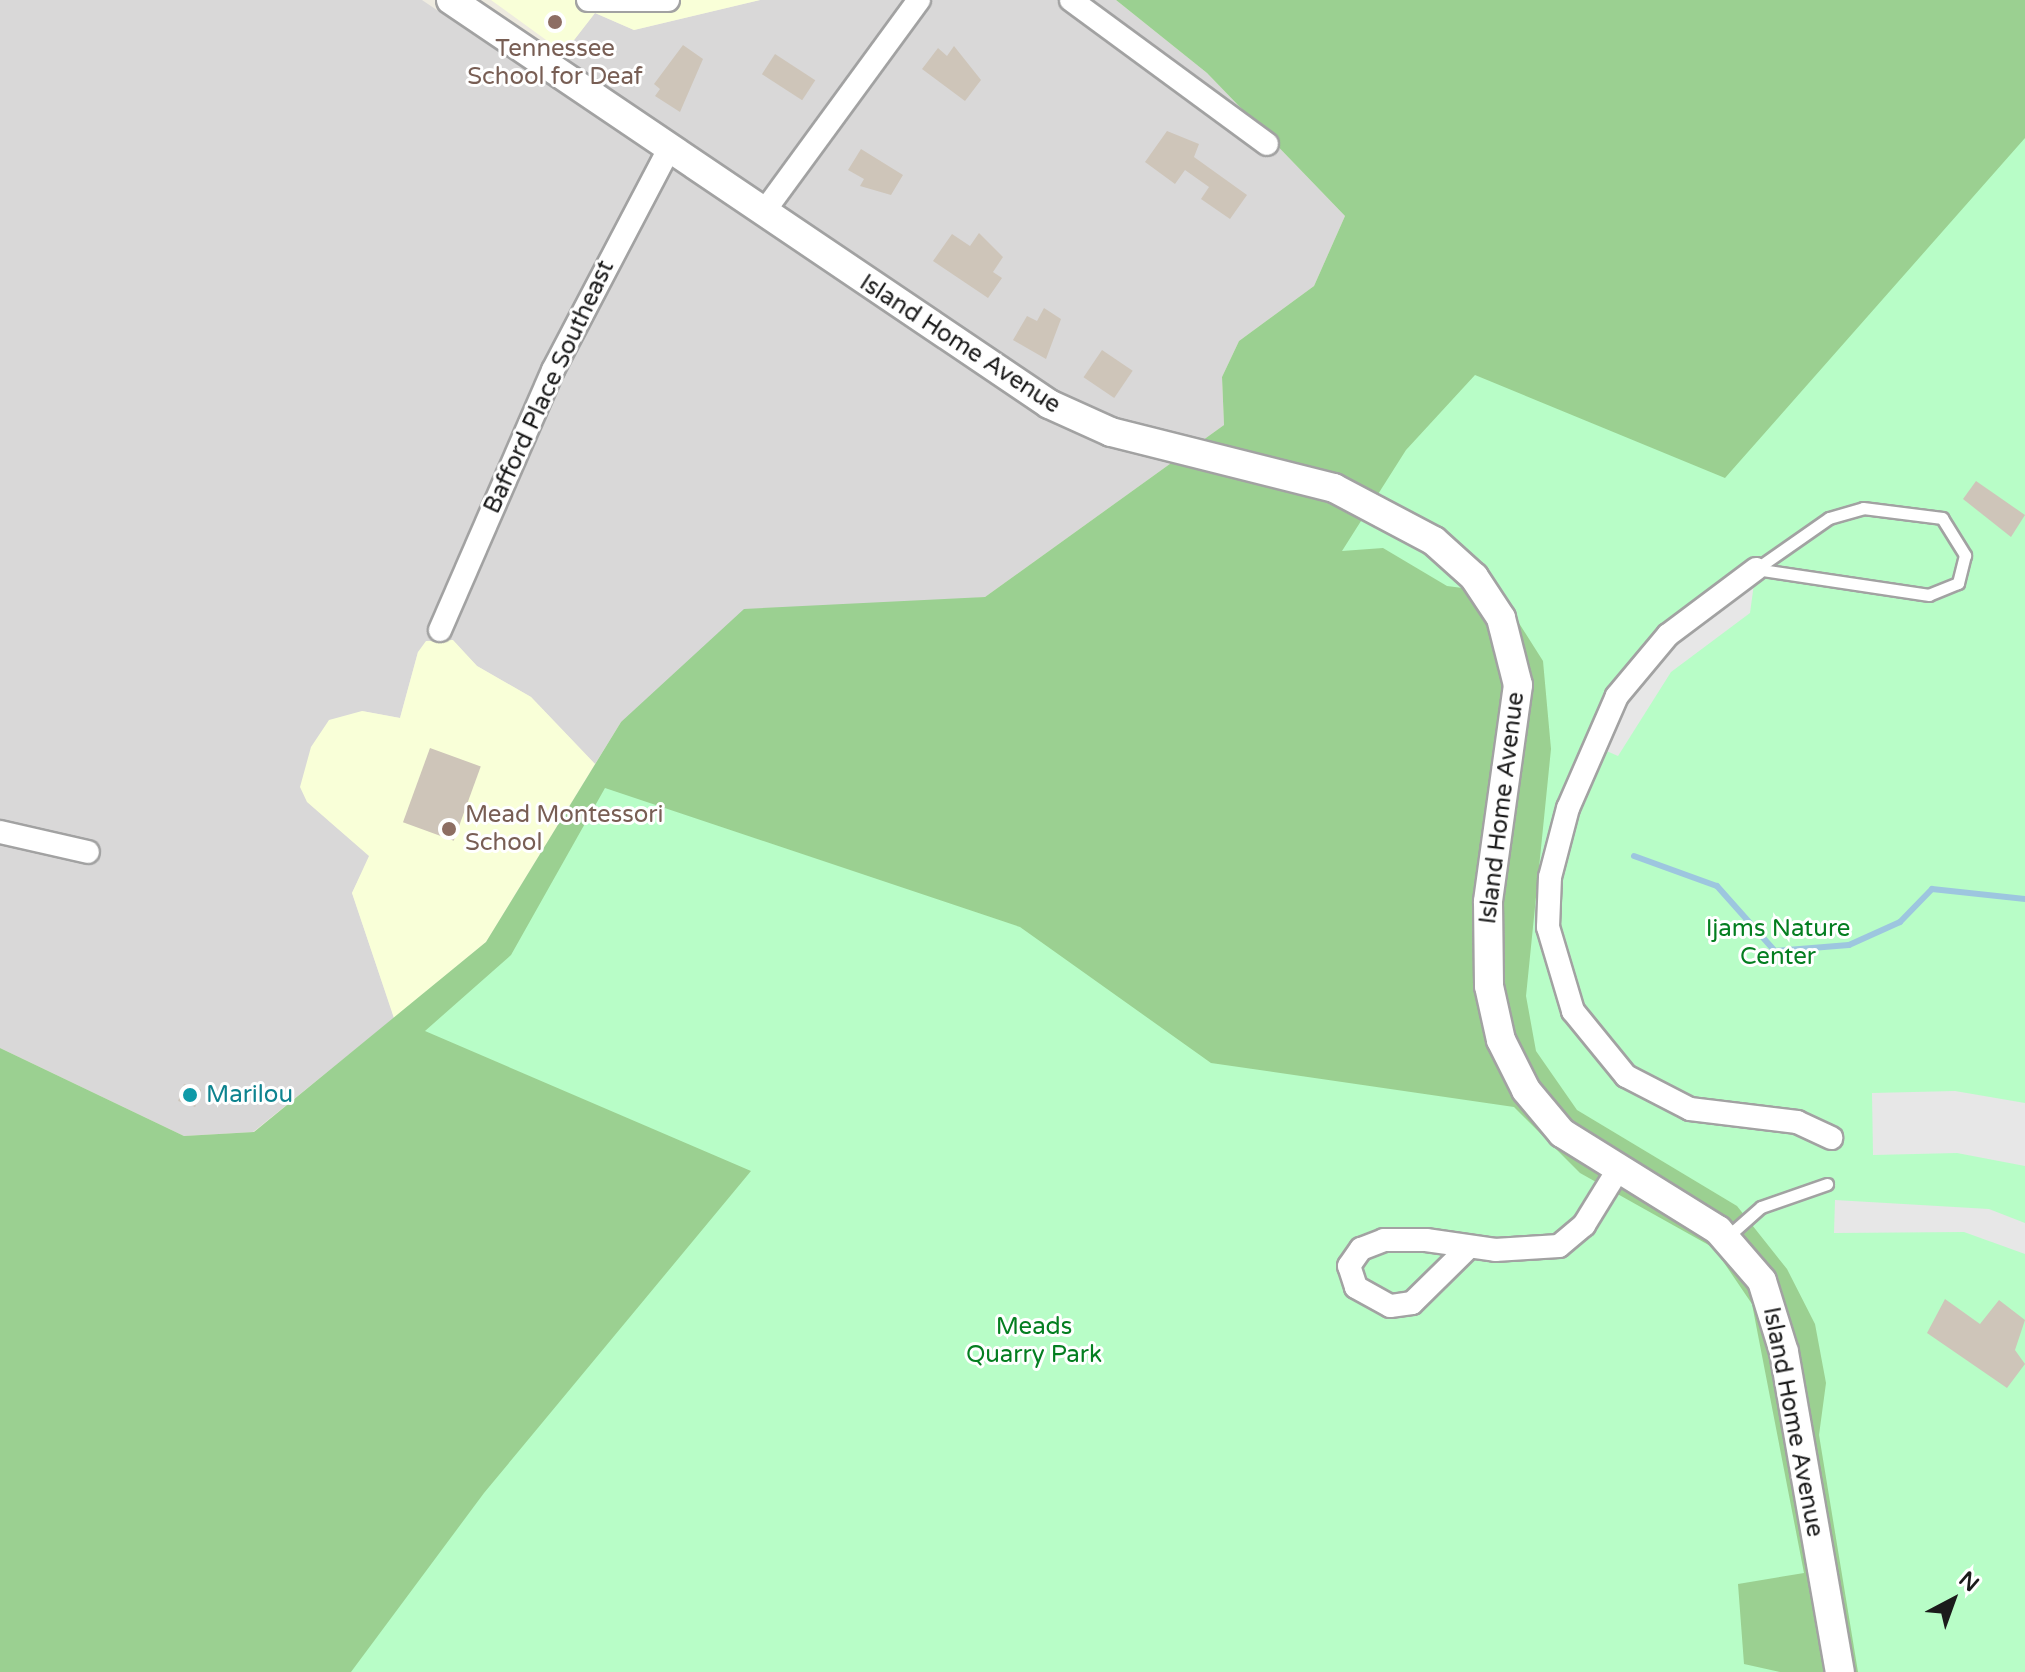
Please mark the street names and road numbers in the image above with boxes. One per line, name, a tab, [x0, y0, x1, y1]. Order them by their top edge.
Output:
street label: Bafford Place Southeast	[478, 256, 620, 518]
street label: Island Home Avenue	[854, 268, 1066, 420]
street label: Island Home Avenue	[1473, 690, 1531, 926]
street label: Island Home Avenue	[1757, 1305, 1829, 1539]

